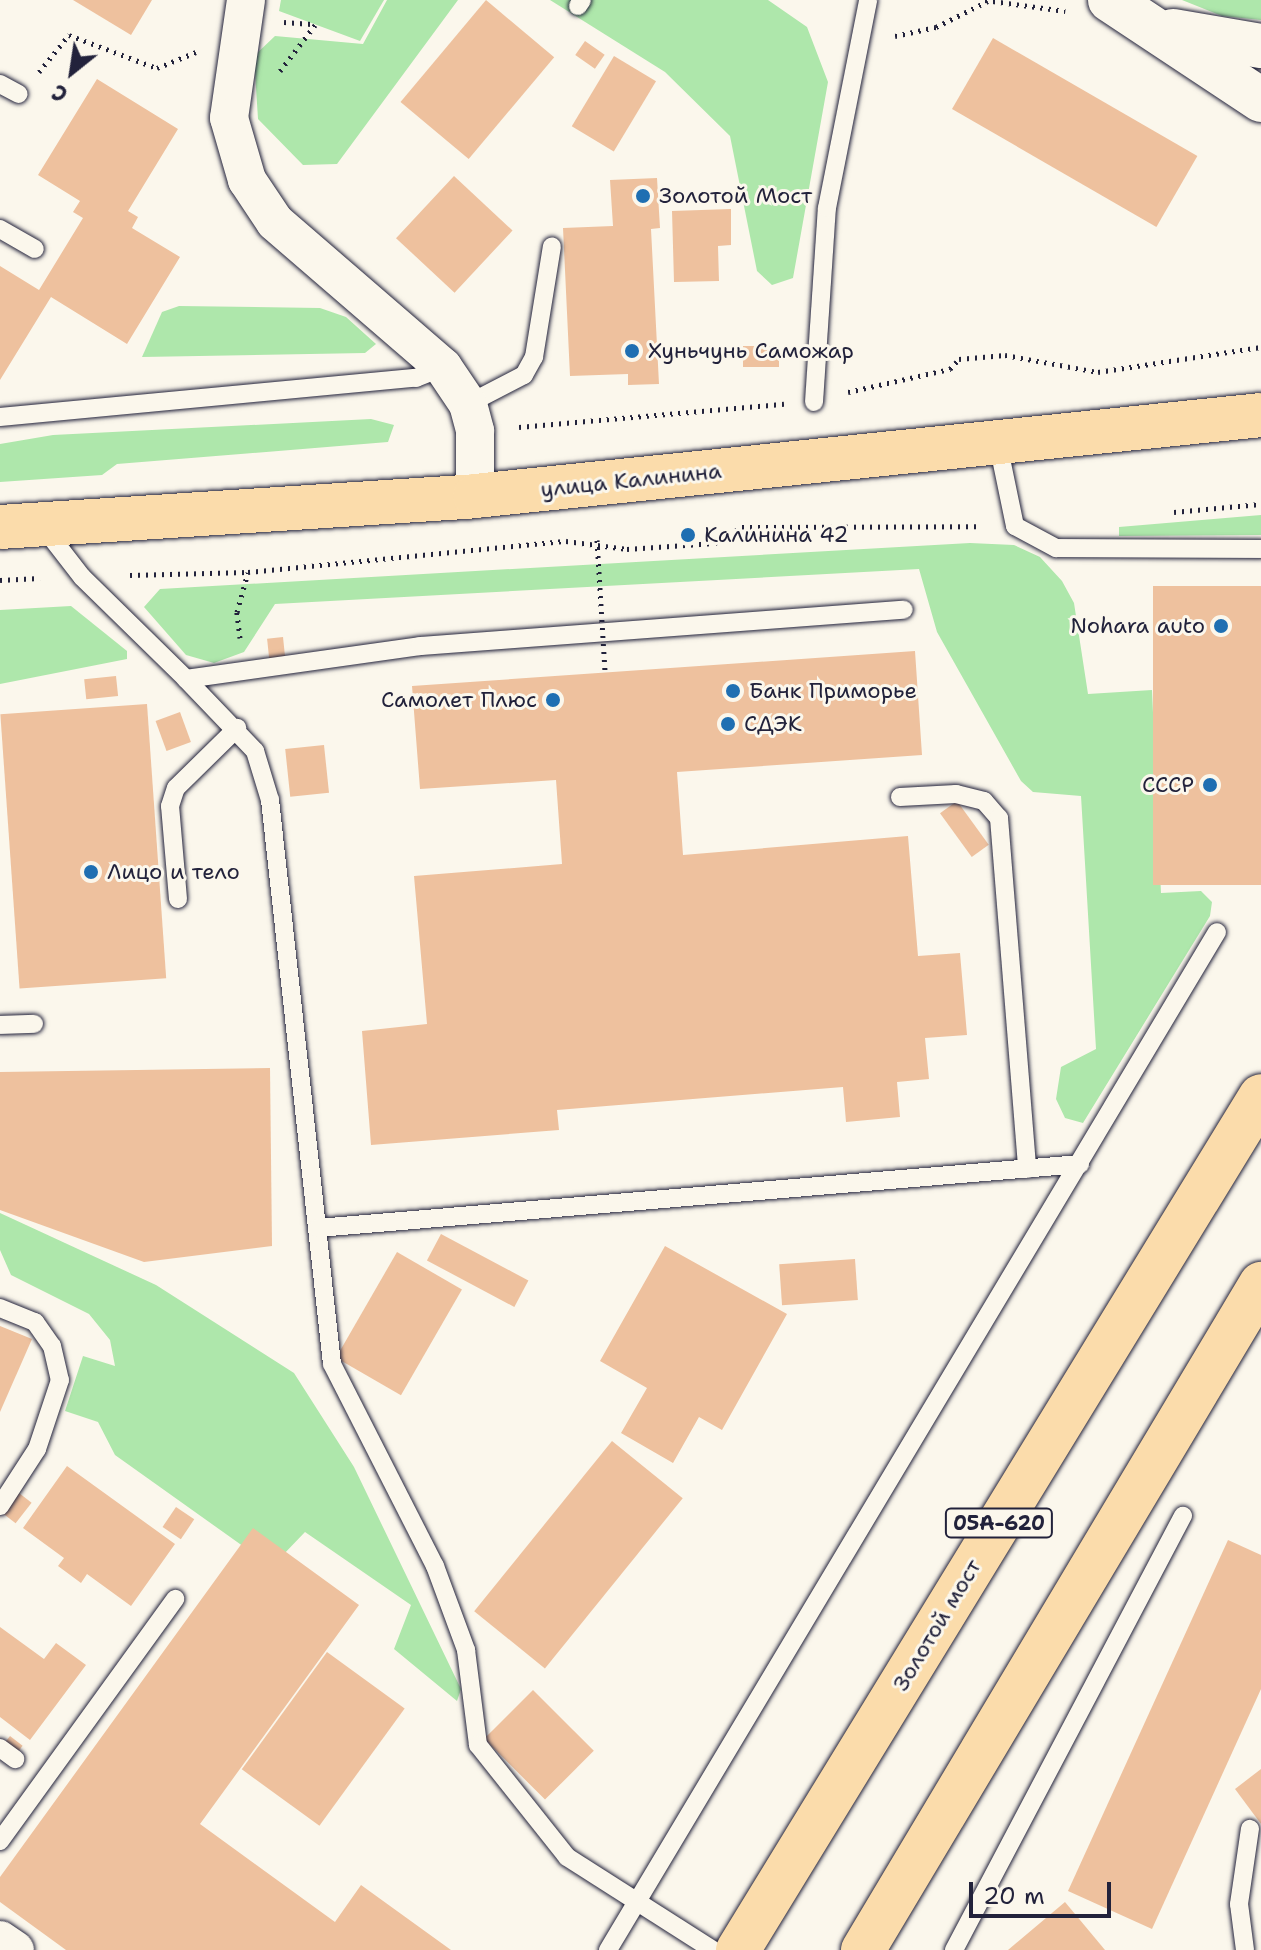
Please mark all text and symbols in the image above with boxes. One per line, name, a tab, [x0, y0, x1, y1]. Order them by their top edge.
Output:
north arrow	[32, 32, 112, 112]
text: С	[47, 77, 73, 109]
place label: Золотой Мост	[659, 183, 812, 209]
marker: Золотой Мост	[634, 187, 652, 205]
place label: Хуньчунь Саможар	[648, 338, 854, 364]
marker: Хуньчунь Саможар	[623, 342, 641, 360]
street label: улица Калинина	[539, 457, 723, 503]
place label: Калинина 42	[704, 522, 849, 548]
marker: Калинина 42	[679, 526, 697, 544]
place label: Nohara auto	[1070, 613, 1205, 639]
marker: Nohara auto	[1212, 617, 1230, 635]
place label: Банк Приморье	[749, 678, 917, 704]
marker: Банк Приморье	[724, 682, 742, 700]
place label: Самолет Плюс	[381, 687, 537, 713]
marker: Самолет Плюс	[544, 691, 562, 709]
place label: СДЭК	[744, 711, 802, 737]
marker: СДЭК	[719, 715, 737, 733]
place label: СССР	[1142, 772, 1194, 798]
marker: СССР	[1201, 776, 1219, 794]
place label: Лицо и тело	[107, 859, 240, 885]
marker: Лицо и тело	[82, 863, 100, 881]
road number: 05А-620	[943, 1507, 1055, 1539]
street label: Золотой мост	[887, 1554, 987, 1696]
scale bar	[973, 1866, 1115, 1916]
text: 20 m	[983, 1880, 1045, 1912]

